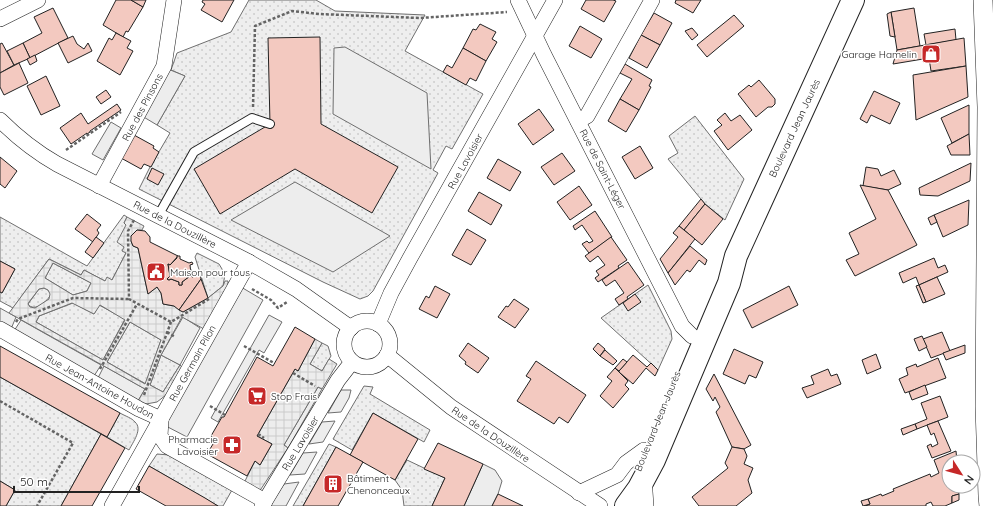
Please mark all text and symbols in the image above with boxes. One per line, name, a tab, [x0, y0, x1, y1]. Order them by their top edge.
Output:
shop icon: Garage Hamelin	[920, 43, 942, 65]
place label: Garage Hamelin	[841, 48, 917, 61]
street label: Rue des Pinsons	[119, 71, 166, 143]
street label: Boulevard Jean Jaurès	[766, 77, 823, 179]
street label: Rue de Saint-Léger	[577, 127, 628, 212]
street label: Rue Lavoisier	[445, 131, 486, 191]
street label: Rue de la Douzillère	[131, 198, 219, 251]
public building icon: Maison pour tous	[145, 261, 167, 283]
place label: Maison pour tous	[170, 266, 250, 279]
street label: Rue Germain Pilon	[166, 323, 219, 404]
street label: Rue Jean-Antoine Houdon	[43, 351, 157, 422]
street label: Boulevard Jean Jaurès	[631, 369, 684, 473]
supermarket icon: Stop Frais	[246, 385, 268, 407]
place label: Stop Frais	[271, 390, 317, 403]
street label: Rue de la Douzillère	[449, 403, 533, 466]
street label: Rue Lavoisier	[279, 413, 322, 473]
place label: Pharmacie Lavoisier	[168, 433, 218, 458]
pharmacy icon: Pharmacie Lavoisier	[221, 434, 243, 456]
north arrow	[941, 454, 981, 494]
scale bar	[14, 468, 139, 494]
place label: Bâtiment Chenonceaux	[347, 472, 410, 497]
text: N	[961, 472, 977, 487]
building icon: Bâtiment Chenonceaux	[322, 473, 344, 495]
text: 50 m	[20, 474, 48, 489]

